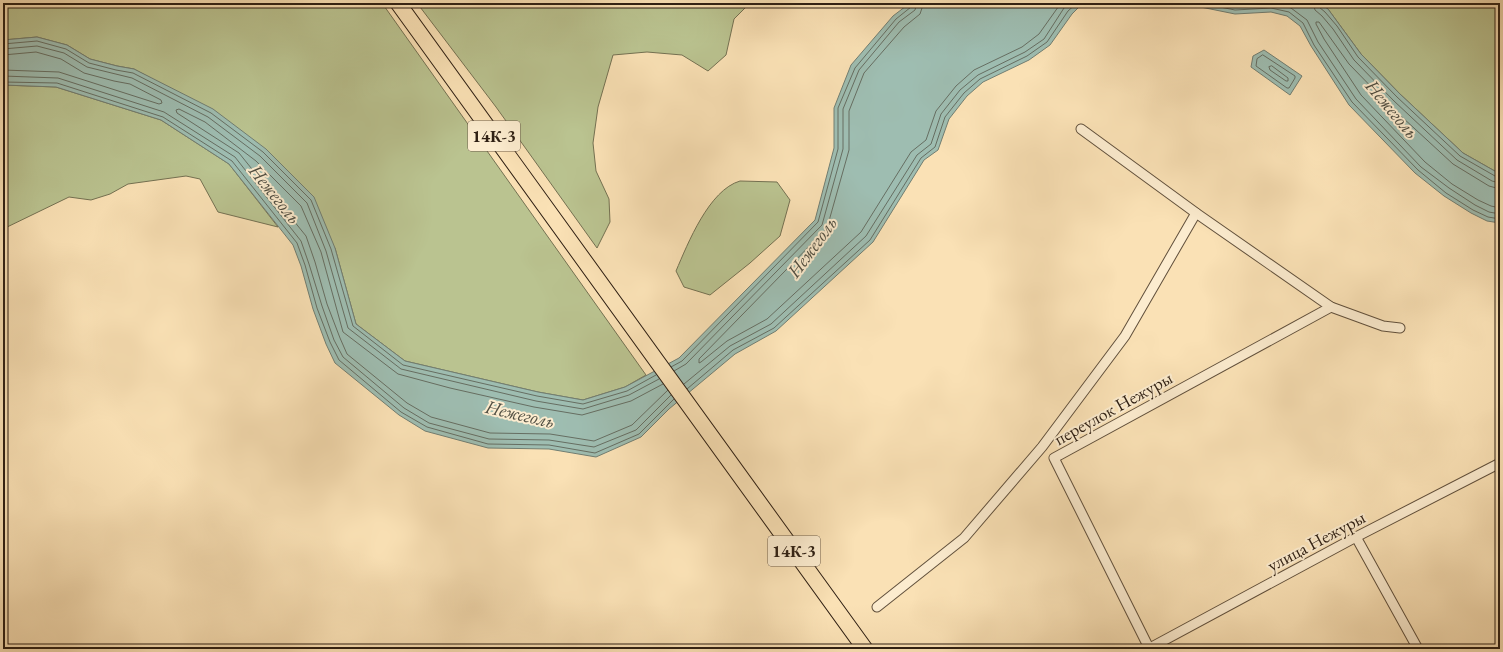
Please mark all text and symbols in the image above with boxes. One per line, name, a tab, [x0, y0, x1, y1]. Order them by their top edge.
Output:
water label: Нежеголь	[1359, 73, 1424, 144]
road number: 14К-3	[468, 121, 520, 151]
water label: Нежеголь	[243, 158, 307, 229]
water label: Нежеголь	[781, 211, 843, 283]
street label: переулок Нежуры	[1050, 366, 1176, 450]
water label: Нежеголь	[482, 394, 557, 434]
street label: улица Нежуры	[1263, 506, 1369, 576]
road number: 14К-3	[768, 536, 820, 566]

